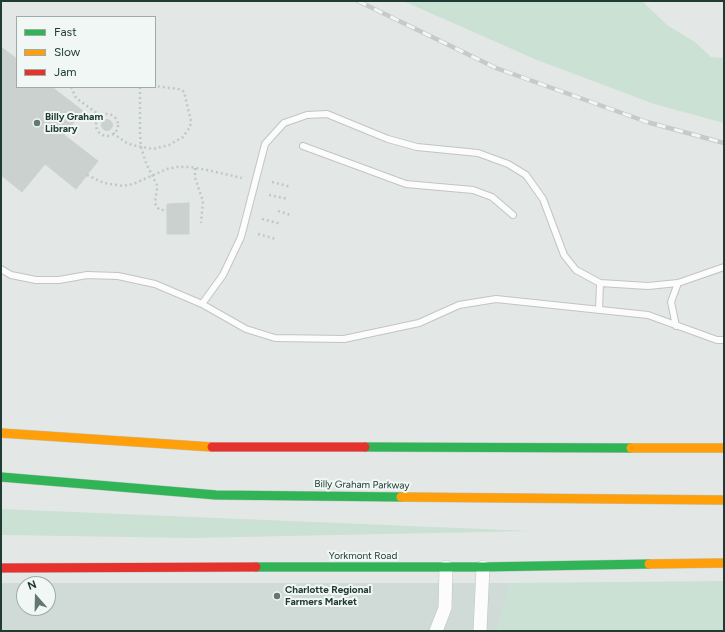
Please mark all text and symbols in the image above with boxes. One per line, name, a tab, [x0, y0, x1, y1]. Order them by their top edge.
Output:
legend	[16, 16, 156, 88]
text: Fast	[54, 25, 77, 39]
text: Slow	[54, 45, 80, 59]
text: Jam	[54, 65, 77, 79]
place label: Billy Graham Library	[45, 111, 103, 134]
marker: Billy Graham Library	[32, 118, 42, 128]
street label: Billy Graham Parkway	[314, 478, 410, 492]
street label: Yorkmont Road	[329, 550, 397, 562]
north arrow	[16, 576, 56, 616]
text: N	[26, 578, 38, 593]
place label: Charlotte Regional Farmers Market	[285, 584, 371, 608]
marker: Charlotte Regional Farmers Market	[272, 591, 282, 601]

